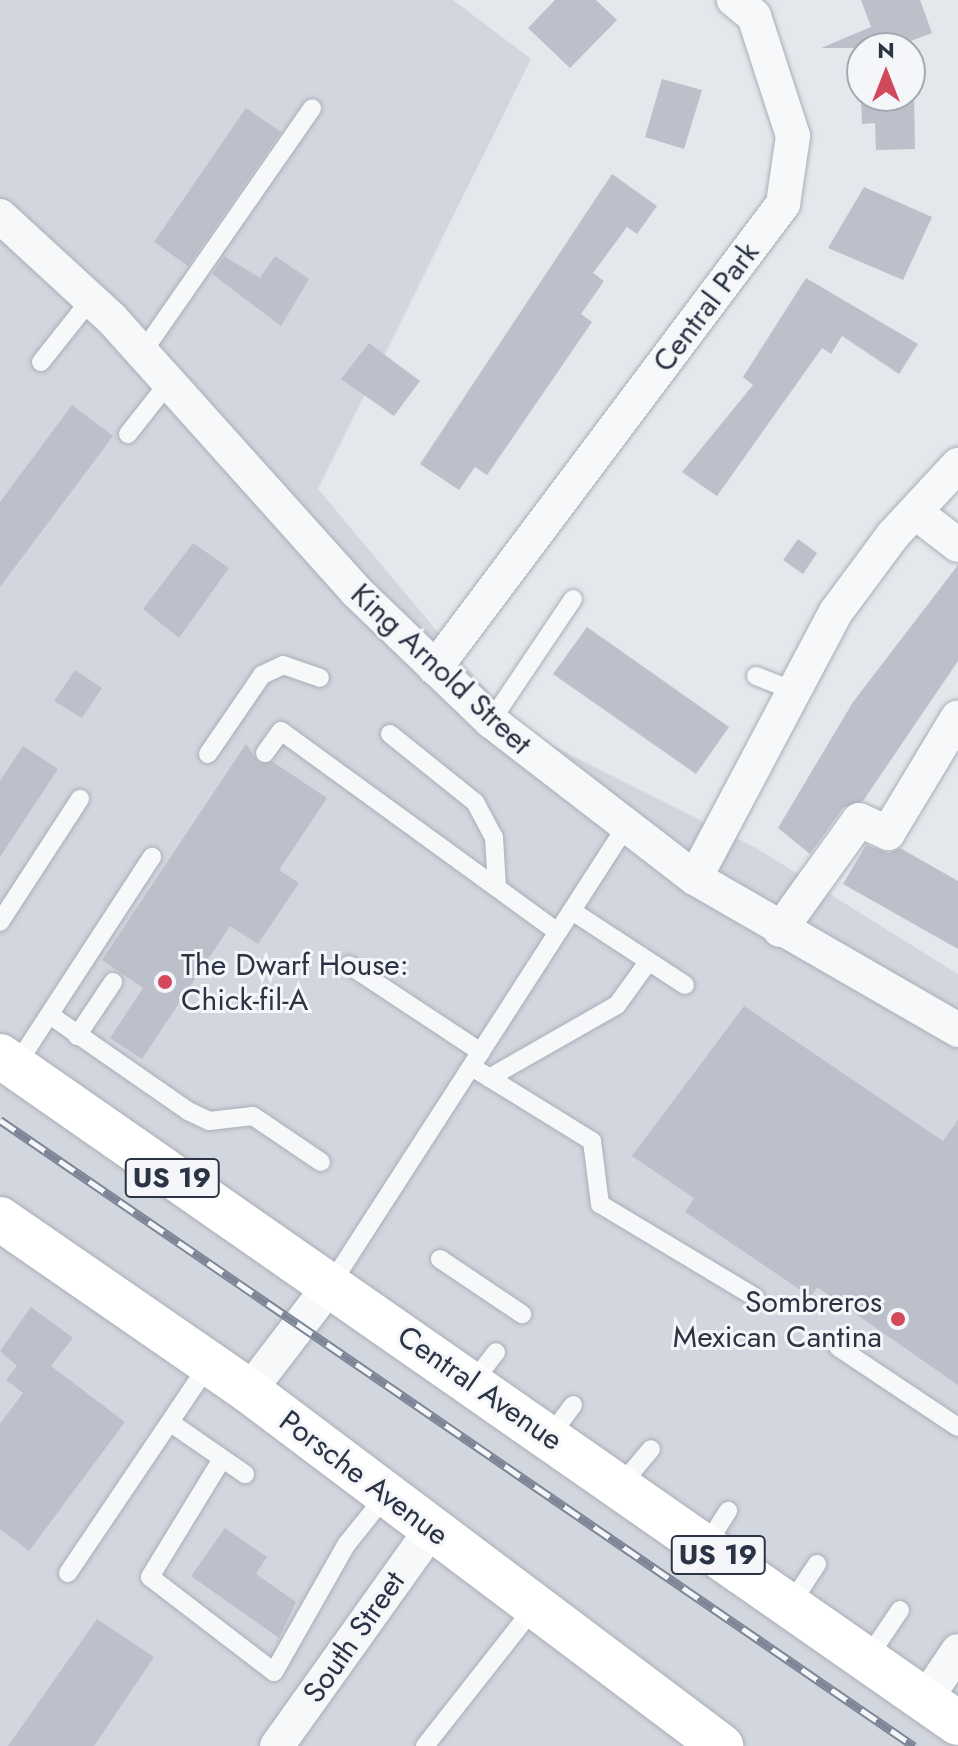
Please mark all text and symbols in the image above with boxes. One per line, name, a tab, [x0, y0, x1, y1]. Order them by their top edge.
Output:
north arrow	[846, 32, 926, 112]
text: N	[877, 34, 895, 66]
street label: Central Park	[646, 235, 766, 379]
street label: King Arnold Street	[343, 576, 539, 762]
place label: The Dwarf House: Chick-fil-A	[181, 947, 409, 1018]
marker: The Dwarf House: Chick-fil-A	[156, 973, 174, 991]
road number: US 19	[124, 1154, 220, 1202]
place label: Sombreros Mexican Cantina	[673, 1284, 882, 1354]
marker: Sombreros Mexican Cantina	[889, 1310, 907, 1328]
street label: Central Avenue	[391, 1318, 569, 1458]
street label: Porsche Avenue	[272, 1403, 456, 1553]
road number: US 19	[670, 1531, 766, 1579]
street label: South Street	[296, 1564, 412, 1710]

